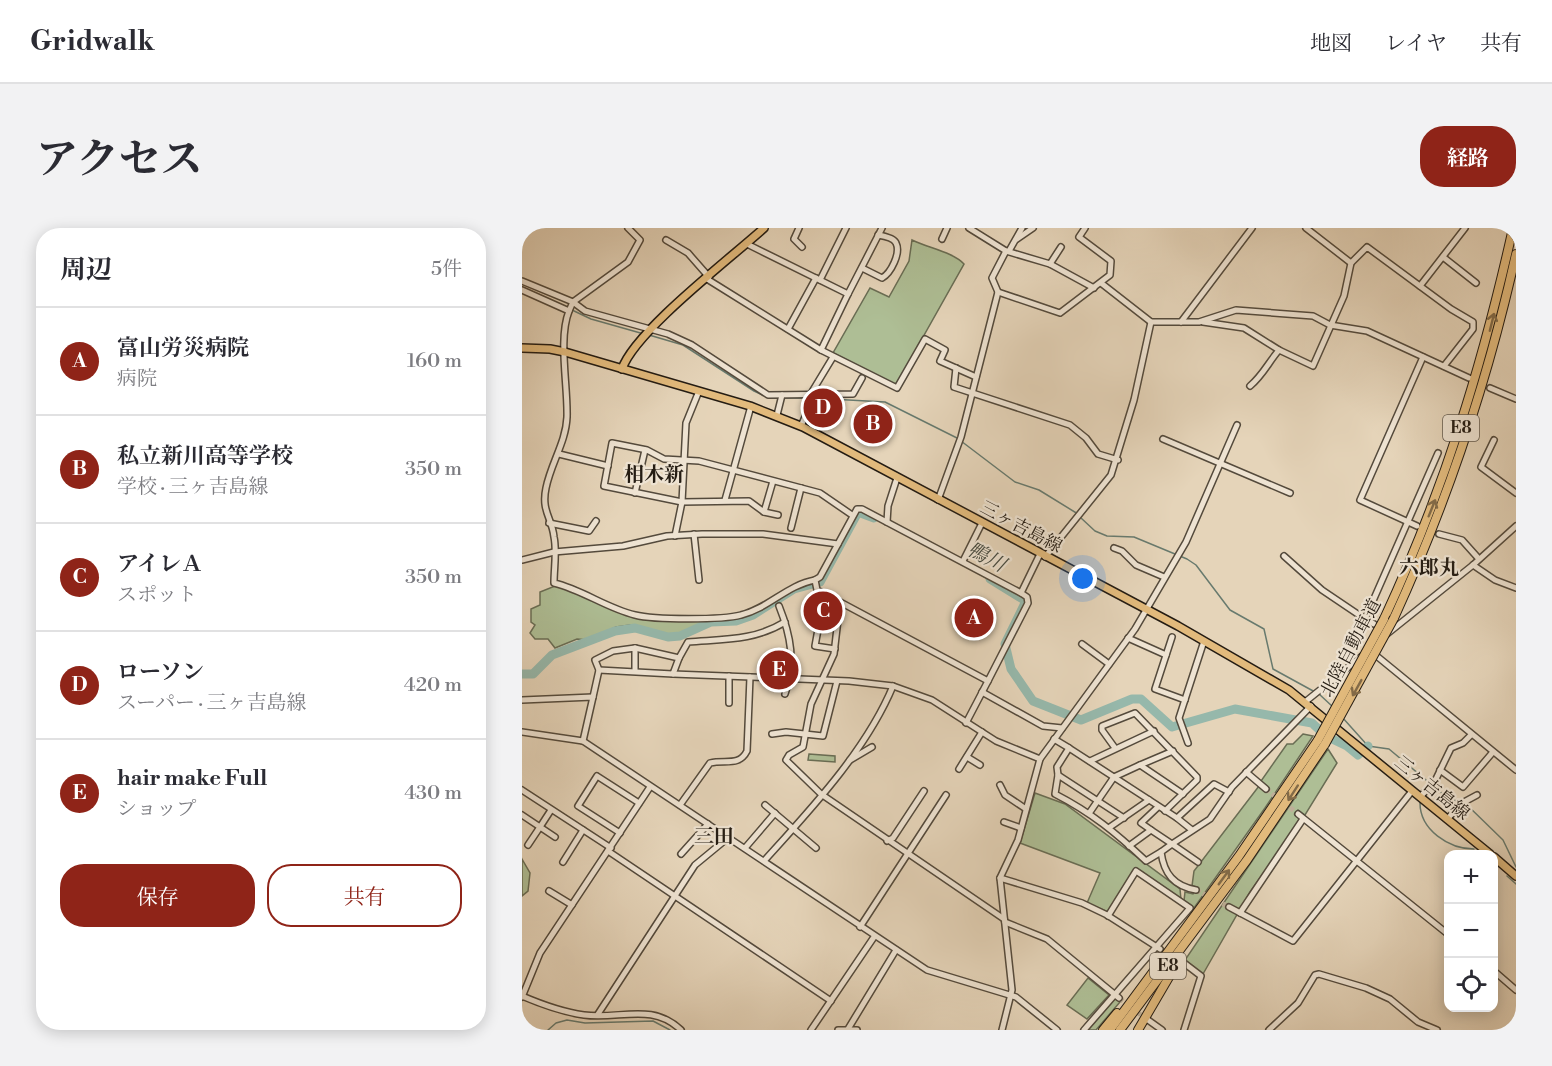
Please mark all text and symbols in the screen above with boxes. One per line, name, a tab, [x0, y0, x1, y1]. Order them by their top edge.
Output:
text: Gridwalk	[30, 24, 154, 59]
text: 地図	[1310, 31, 1352, 57]
text: レイヤ	[1385, 31, 1447, 57]
text: 共有	[1480, 31, 1522, 57]
button: 経路	[1420, 126, 1516, 187]
text: アクセス	[36, 134, 203, 187]
text: 周辺	[60, 254, 112, 286]
text: 5件	[431, 257, 462, 282]
one-way arrow	[1486, 313, 1498, 332]
text: 富山労災病院	[117, 335, 249, 362]
text: A	[72, 349, 87, 374]
text: 160 m	[407, 349, 462, 374]
text: 病院	[117, 367, 157, 392]
pin: D	[804, 386, 842, 430]
pin: B	[854, 402, 892, 446]
road number: E8	[1443, 415, 1479, 441]
text: 私立新川高等学校	[117, 443, 293, 470]
text: B	[72, 457, 87, 482]
text: 350 m	[405, 457, 462, 482]
district label: 相木新	[624, 463, 684, 488]
text: 学校 · 三ヶ吉島線	[117, 475, 269, 500]
street label: 三ヶ吉島線	[976, 496, 1066, 558]
one-way arrow	[1427, 499, 1438, 518]
water label: 鴨川	[962, 538, 1011, 579]
text: アイレＡ	[117, 551, 203, 578]
district label: 六郎丸	[1399, 556, 1459, 581]
your location	[1068, 564, 1097, 593]
text: C	[72, 565, 87, 590]
text: 350 m	[405, 565, 462, 590]
text: スポット	[117, 583, 197, 608]
pin: C	[804, 588, 842, 634]
street label: 北陸自動車道	[1315, 595, 1387, 701]
pin: A	[954, 596, 994, 640]
pin: E	[760, 648, 798, 692]
text: ローソン	[117, 659, 204, 686]
text: D	[72, 673, 87, 698]
text: 420 m	[404, 673, 462, 698]
one-way arrow	[1351, 679, 1363, 696]
text: スーパー · 三ヶ吉島線	[117, 691, 307, 716]
street label: 三ヶ吉島線	[1390, 751, 1474, 825]
text: hair make Full	[117, 765, 267, 792]
text: E	[73, 781, 86, 806]
text: 430 m	[404, 781, 462, 806]
one-way arrow	[1287, 785, 1300, 802]
text: ショップ	[117, 797, 197, 822]
district label: 三田	[694, 825, 734, 850]
map controls	[1444, 850, 1498, 1012]
button: +	[1444, 850, 1498, 904]
button: 保存	[60, 864, 255, 927]
button: 共有	[267, 864, 462, 927]
one-way arrow	[1217, 870, 1230, 886]
button: −	[1444, 904, 1498, 958]
road number: E8	[1150, 953, 1186, 979]
button: locate	[1444, 958, 1498, 1012]

